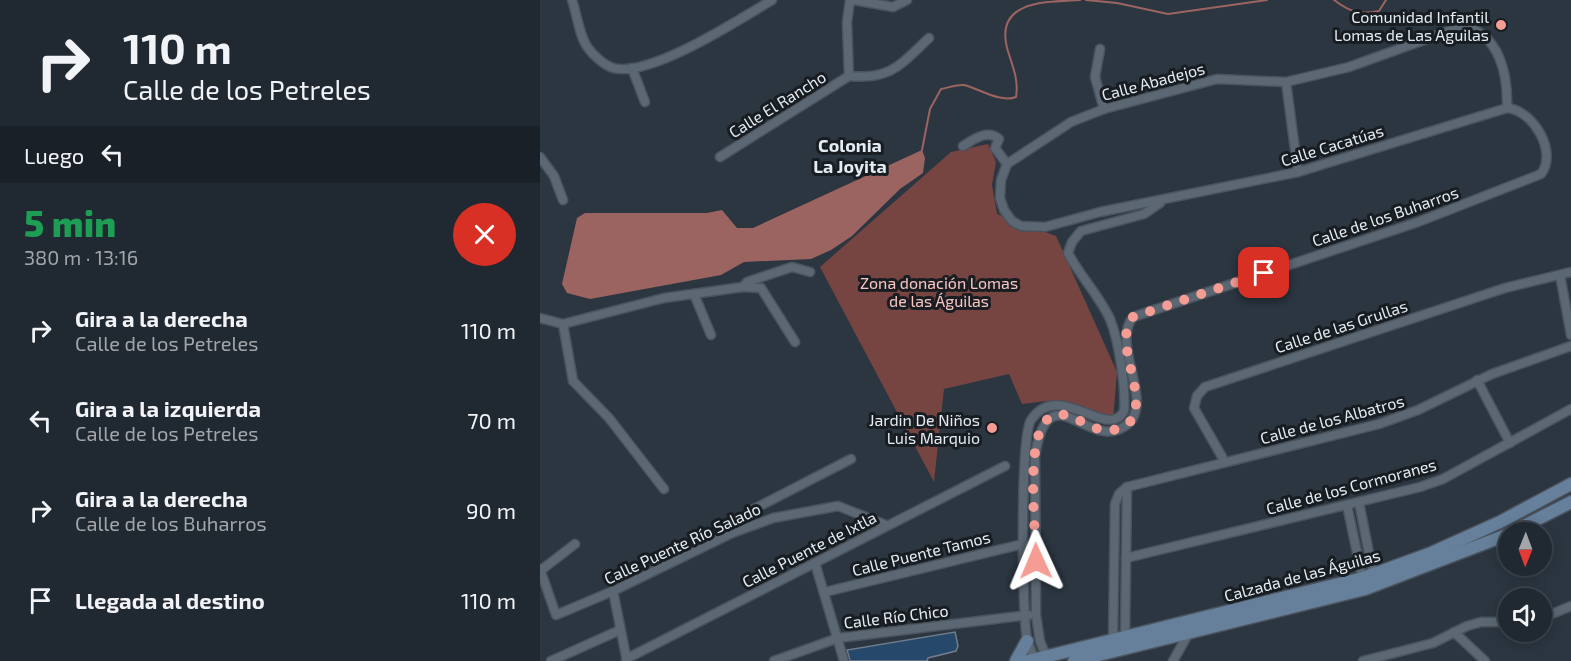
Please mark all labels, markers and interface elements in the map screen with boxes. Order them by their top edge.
place label: Comunidad Infantil Lomas de Las Aguilas [1334,7,1489,44]
marker: Comunidad Infantil Lomas de Las Aguilas [1494,18,1508,32]
text: 110 m [123,22,232,72]
icon: right [24,24,102,102]
street label: Calle Abadejos [1099,58,1207,105]
street label: Calle El Rancho [725,67,829,141]
text: Calle de los Petreles [123,73,371,105]
street label: Calle Cacatúas [1278,120,1386,170]
district label: Colonia La Joyita [813,134,887,177]
icon: left [96,138,129,171]
text: Luego [24,142,84,168]
street label: Calle de los Buharros [1309,182,1461,250]
text: 5 min [24,201,116,244]
button: close [453,203,516,266]
text: 380 m · 13:16 [24,245,138,269]
pin [1238,247,1289,298]
icon: arrive [1247,256,1280,289]
park label: Zona donación Lomas de las Águilas [860,273,1018,310]
street label: Calle de las Grullas [1272,296,1410,356]
text: Gira a la derecha [75,305,248,331]
icon: right [24,314,57,347]
text: 110 m [461,317,516,343]
text: Calle de los Petreles [75,331,258,355]
street label: Calle de los Albatros [1258,391,1406,447]
text: Gira a la izquierda [75,395,261,421]
icon: left [24,404,57,437]
text: 70 m [467,407,516,433]
place label: Jardin De Niños Luis Marquio [869,410,980,447]
text: Calle de los Petreles [75,421,258,445]
marker: Jardin De Niños Luis Marquio [985,421,999,435]
street label: Calle de los Cormoranes [1264,454,1438,518]
text: Gira a la derecha [75,485,248,511]
icon: right [24,494,57,527]
text: 90 m [466,497,516,523]
street label: Calle Puente Río Salado [601,498,763,588]
street label: Calle Puente de Ixtla [739,507,879,591]
text: Calle de los Buharros [75,511,267,535]
north arrow [1498,522,1552,576]
map controls [1498,522,1552,642]
street label: Calle Puente Tamos [850,527,992,579]
position arrow [1004,529,1068,593]
street label: Calzada de las Águilas [1222,545,1382,605]
icon: arrive [24,584,57,617]
text: Llegada al destino [75,587,265,613]
text: 110 m [461,587,516,613]
button: sound [1498,588,1552,642]
street label: Calle Río Chico [843,600,949,632]

